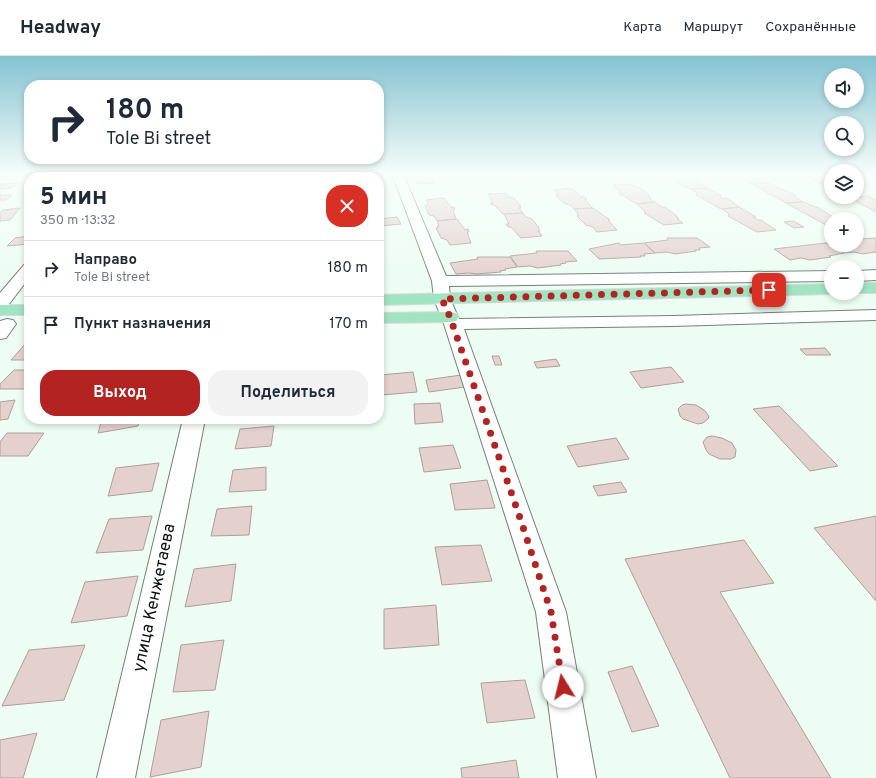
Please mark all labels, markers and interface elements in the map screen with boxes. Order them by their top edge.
text: Headway [20,16,101,40]
text: Карта [623,19,662,36]
text: Маршрут [684,19,743,36]
text: Сохранённые [765,19,856,36]
map controls [824,68,864,300]
button: sound [824,68,864,108]
text: 180 m [106,93,184,129]
icon: right [40,96,92,148]
button: search [824,116,864,156]
text: Tole Bi street [106,128,211,151]
button: layers [824,164,864,204]
text: 5 мин [40,183,107,213]
button: close [326,185,368,227]
button: + [824,212,864,252]
text: 350 m · 13:32 [40,213,116,229]
text: Направо [74,251,137,270]
icon: right [40,258,62,280]
text: 180 m [328,259,368,278]
button: − [824,260,864,300]
text: Tole Bi street [74,270,150,286]
pin [752,273,786,307]
icon: arrive [758,279,780,301]
icon: arrive [40,314,62,336]
text: Пункт назначения [74,315,211,334]
text: 170 m [329,315,368,334]
button: Выход [40,370,200,416]
button: Поделиться [208,370,368,416]
street label: улица Кенжетаева [129,522,181,674]
position arrow [542,666,584,708]

